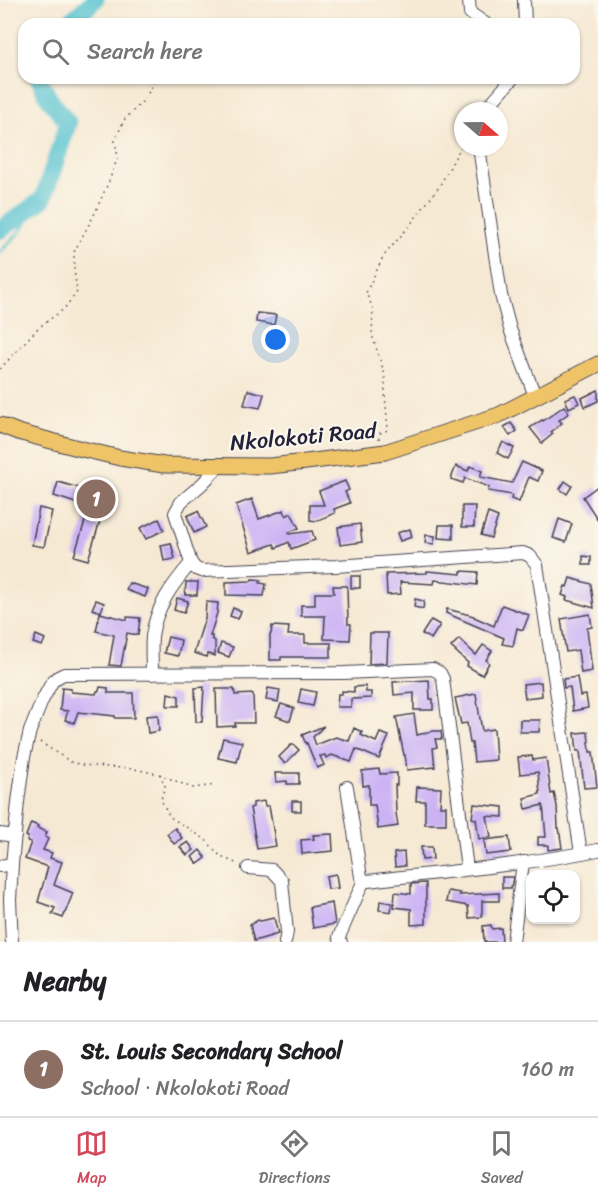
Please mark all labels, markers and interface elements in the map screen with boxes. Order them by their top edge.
search box [18,18,580,84]
text: Search here [87,32,203,71]
icon: search [39,35,72,68]
north arrow [454,102,508,156]
your location [261,325,290,354]
street label: Nkolokoti Road [228,411,379,462]
pin: 1 [76,476,116,522]
map controls [526,870,580,924]
button: locate [526,870,580,924]
text: Nearby [24,958,106,1004]
text: St. Louis Secondary School [81,1032,343,1071]
text: 1 [39,1052,48,1087]
text: 160 m [521,1052,574,1087]
text: School · Nkolokoti Road [81,1071,289,1106]
tab: Map [75,1127,108,1192]
tab: Directions [259,1127,330,1192]
tab: Saved [481,1127,523,1192]

